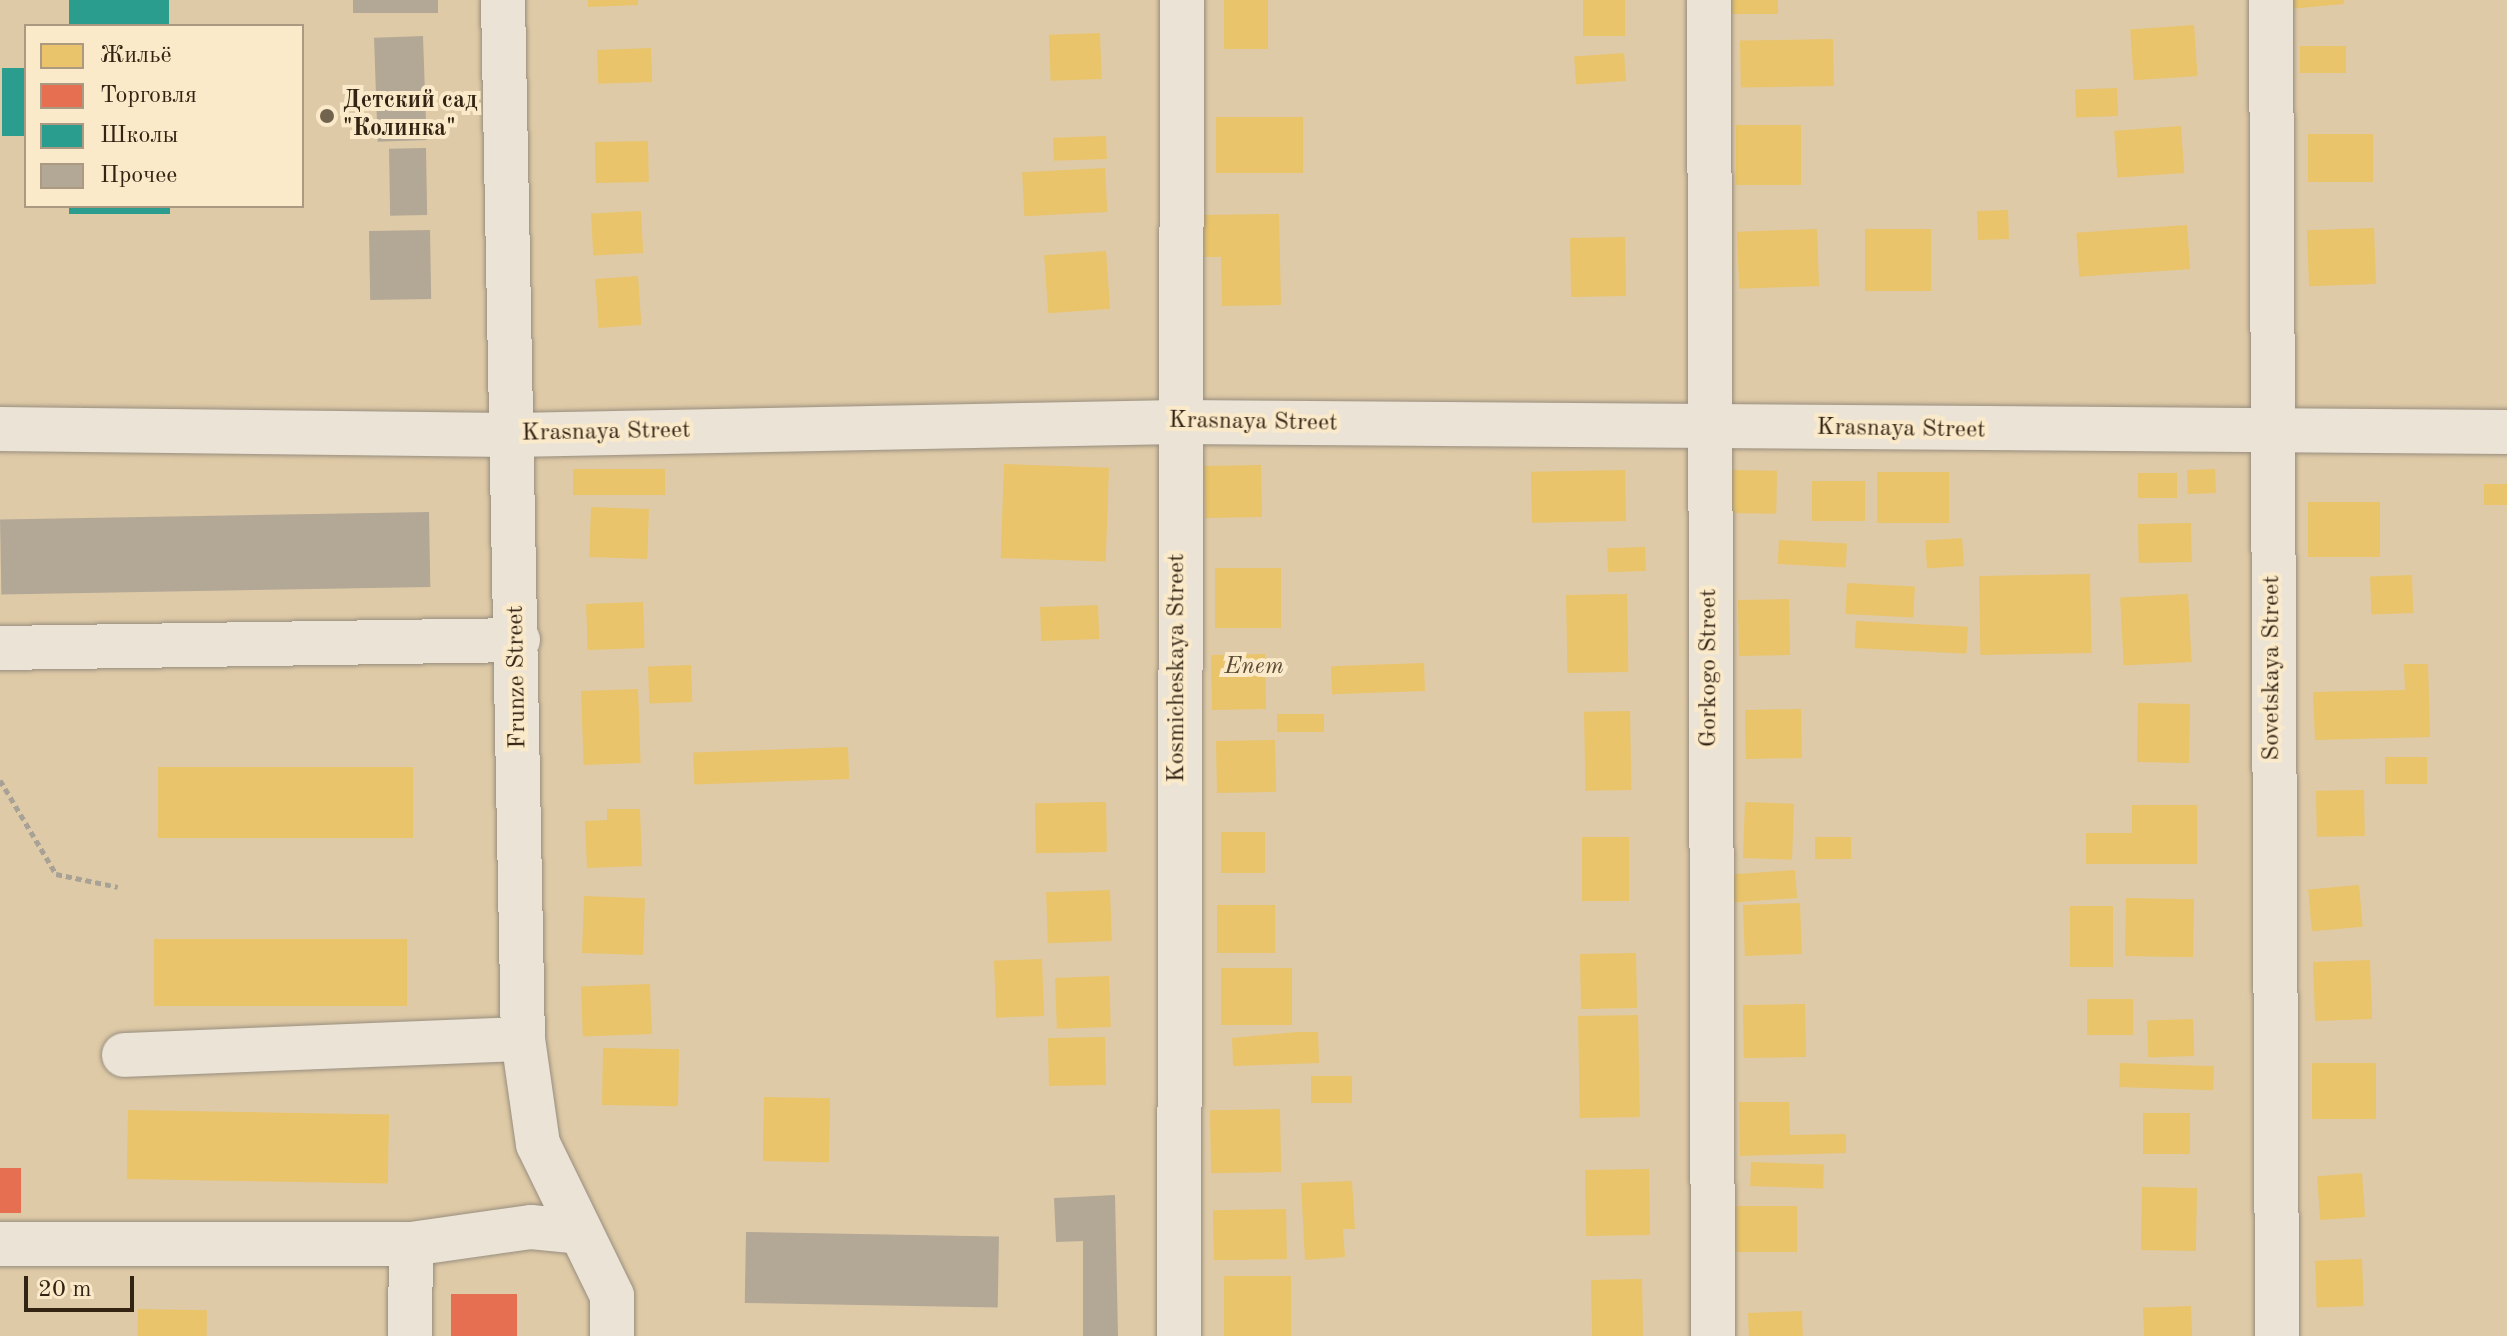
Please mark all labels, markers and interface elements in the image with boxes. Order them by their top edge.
legend [24,24,304,208]
text: Жильё [100,44,171,68]
text: Торговля [100,84,197,108]
place label: Детский сад "Колинка" [343,88,478,144]
marker: Детский сад "Колинка" [318,107,336,125]
text: Школы [100,124,178,148]
text: Прочее [100,164,177,188]
street label: Krasnaya Street [1168,407,1338,439]
street label: Krasnaya Street [1816,414,1986,446]
street label: Krasnaya Street [521,417,691,449]
street label: Kosmicheskaya Street [1164,553,1192,783]
street label: Sovetskaya Street [2259,575,2287,761]
street label: Gorkogo Street [1696,589,1724,747]
street label: Frunze Street [502,605,534,749]
park label: Enem [1224,654,1284,682]
scale bar [28,1260,138,1310]
text: 20 m [38,1278,92,1302]

